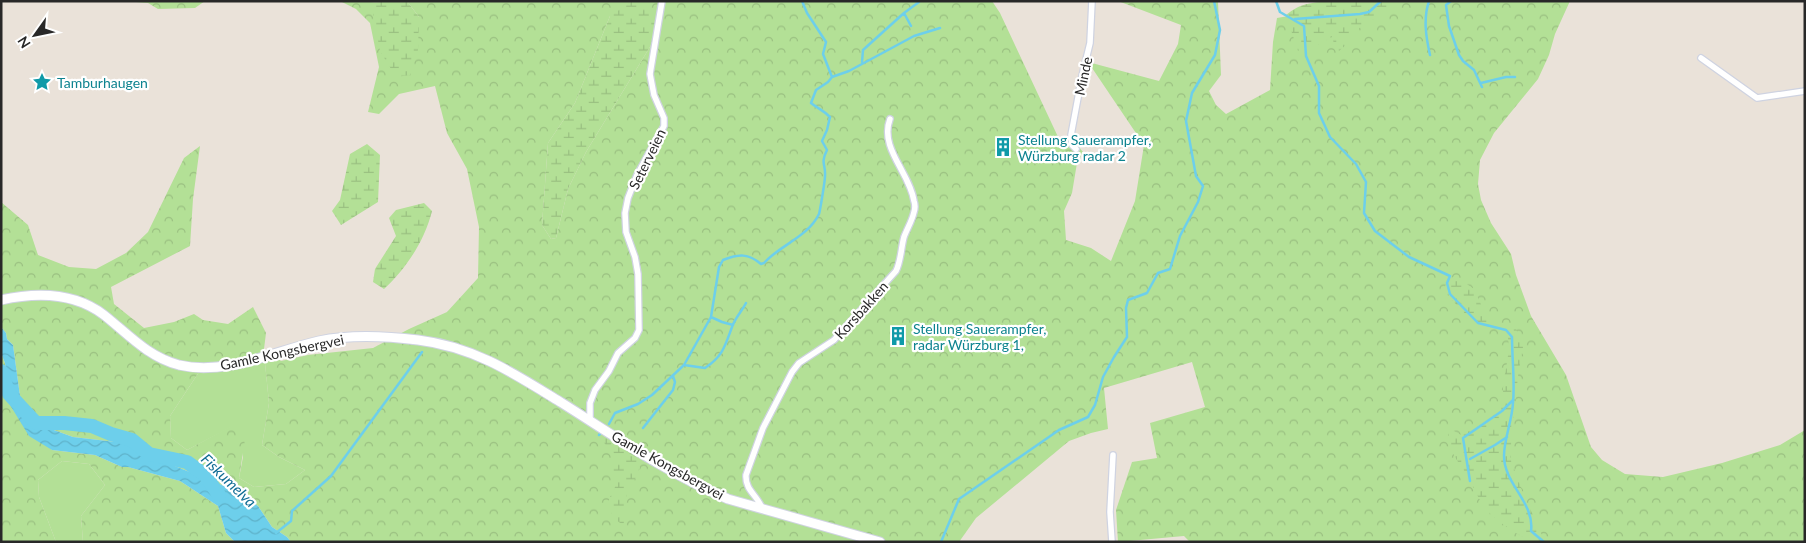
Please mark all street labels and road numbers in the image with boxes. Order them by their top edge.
street label: Minde [1071,55,1095,97]
street label: Seterveien [625,126,669,192]
street label: Korsbakken [831,278,891,342]
street label: Gamle Kongsbergvei [219,331,345,373]
street label: Gamle Kongsbergvei [609,427,727,503]

